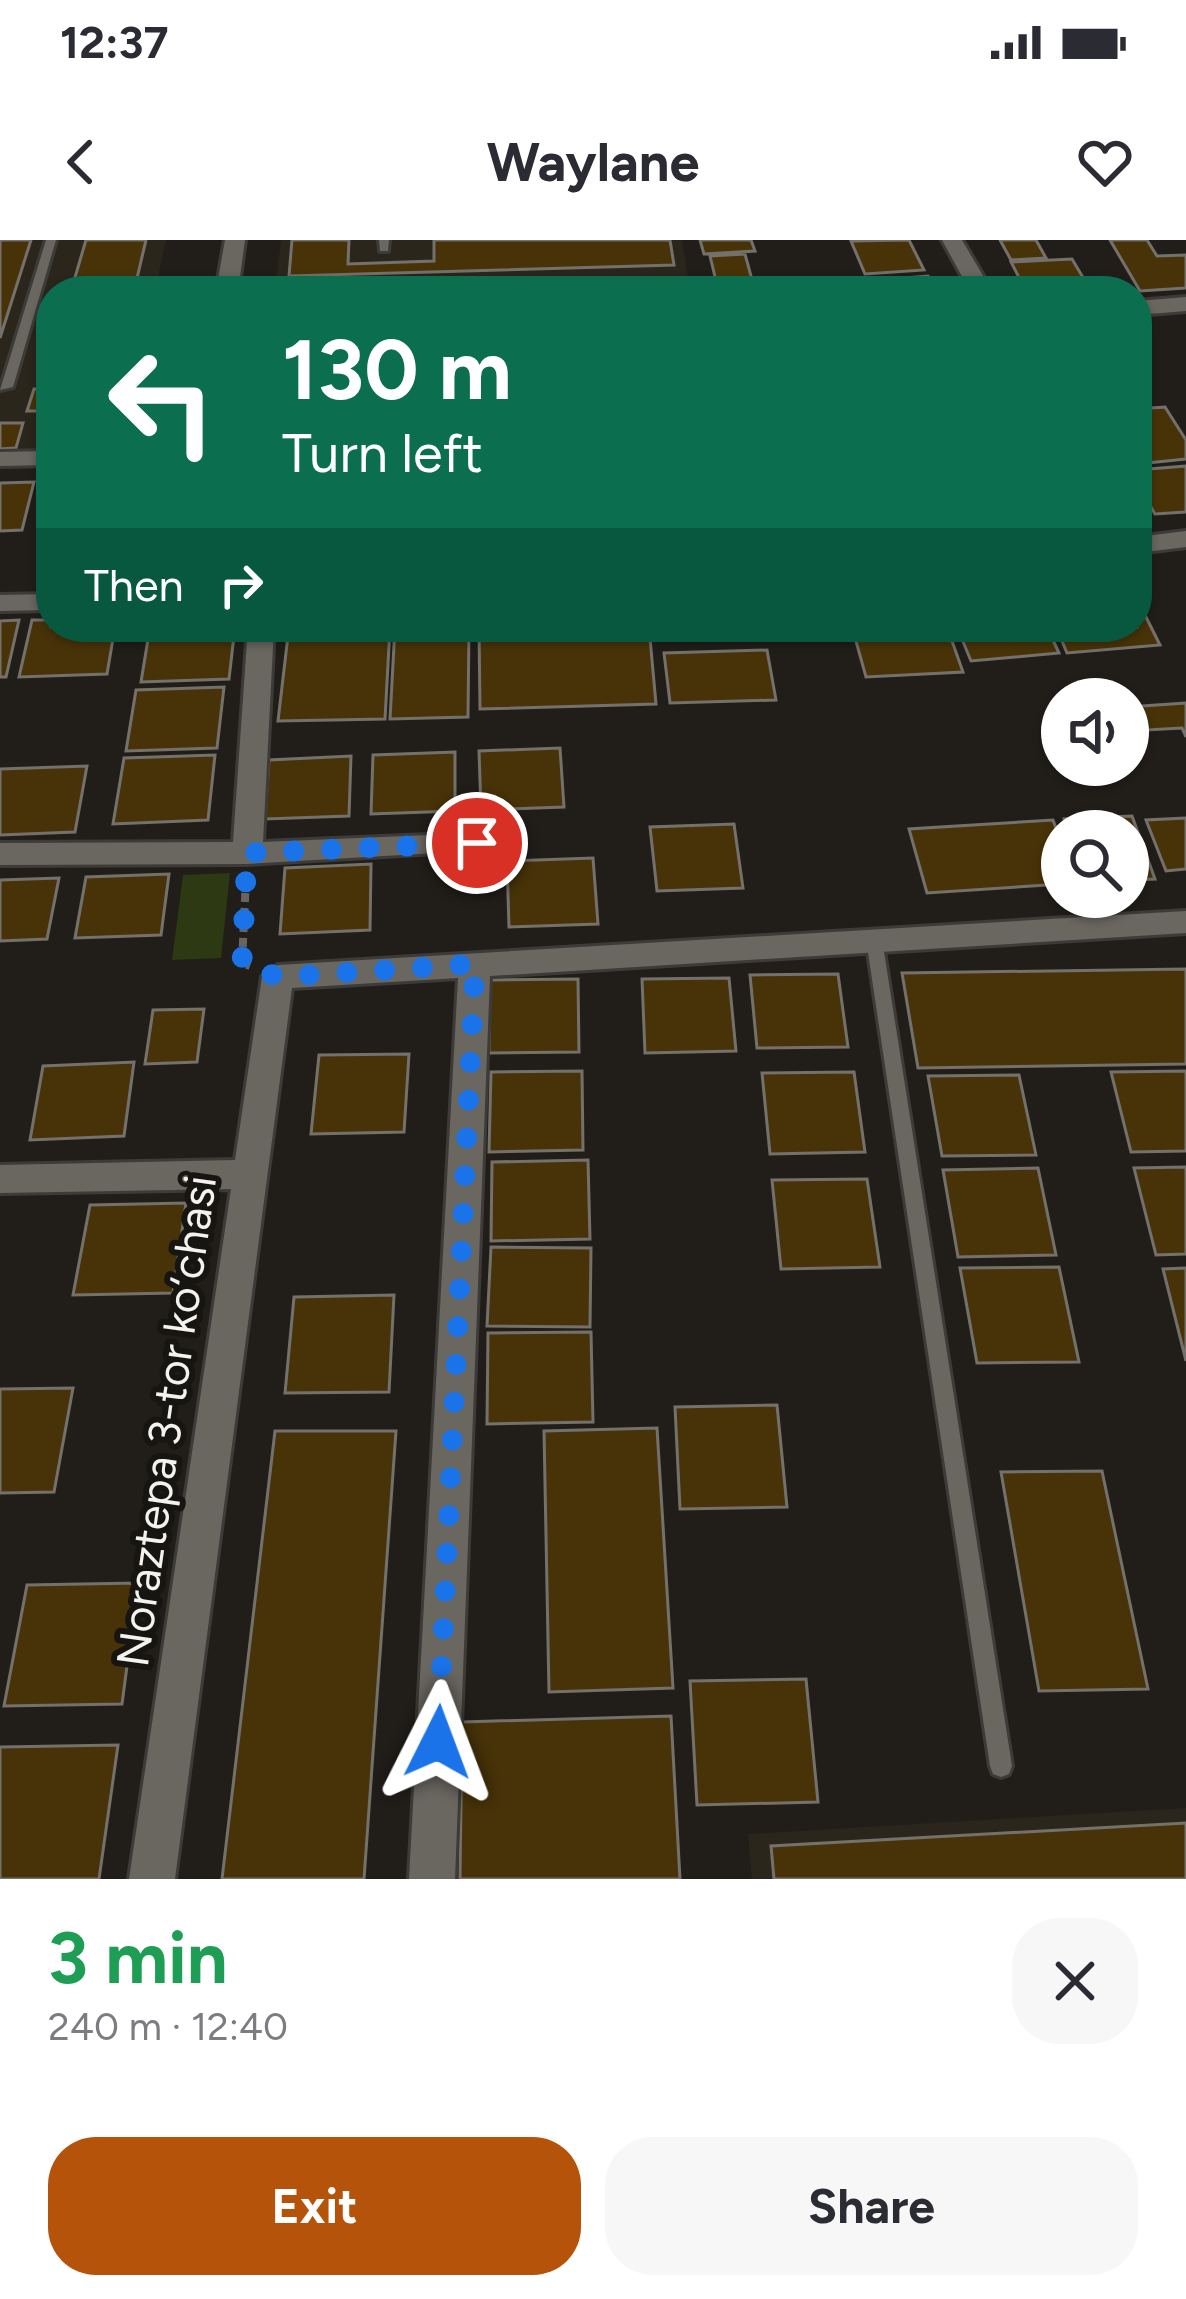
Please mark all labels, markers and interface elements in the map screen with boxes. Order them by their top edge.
text: 12:37 [60,15,169,69]
icon: back [48,129,114,195]
icon: heart [1072,129,1138,195]
text: Waylane [487,130,699,195]
text: 130 m [282,319,512,420]
icon: left [84,324,240,480]
text: Turn left [282,421,483,486]
icon: right [208,552,274,618]
text: Then [84,558,184,612]
map controls [1041,678,1149,918]
button: sound [1041,678,1149,786]
pin [426,792,528,894]
icon: arrive [444,810,510,876]
button: search [1041,810,1149,918]
street label: Noraztepa 3-tor ko‘chasi [105,1172,227,1670]
position arrow [375,1679,501,1805]
text: 3 min [48,1915,228,2001]
button: close [1012,1918,1138,2044]
text: 240 m · 12:40 [48,2003,288,2050]
button: Exit [48,2137,581,2275]
button: Share [605,2137,1138,2275]

